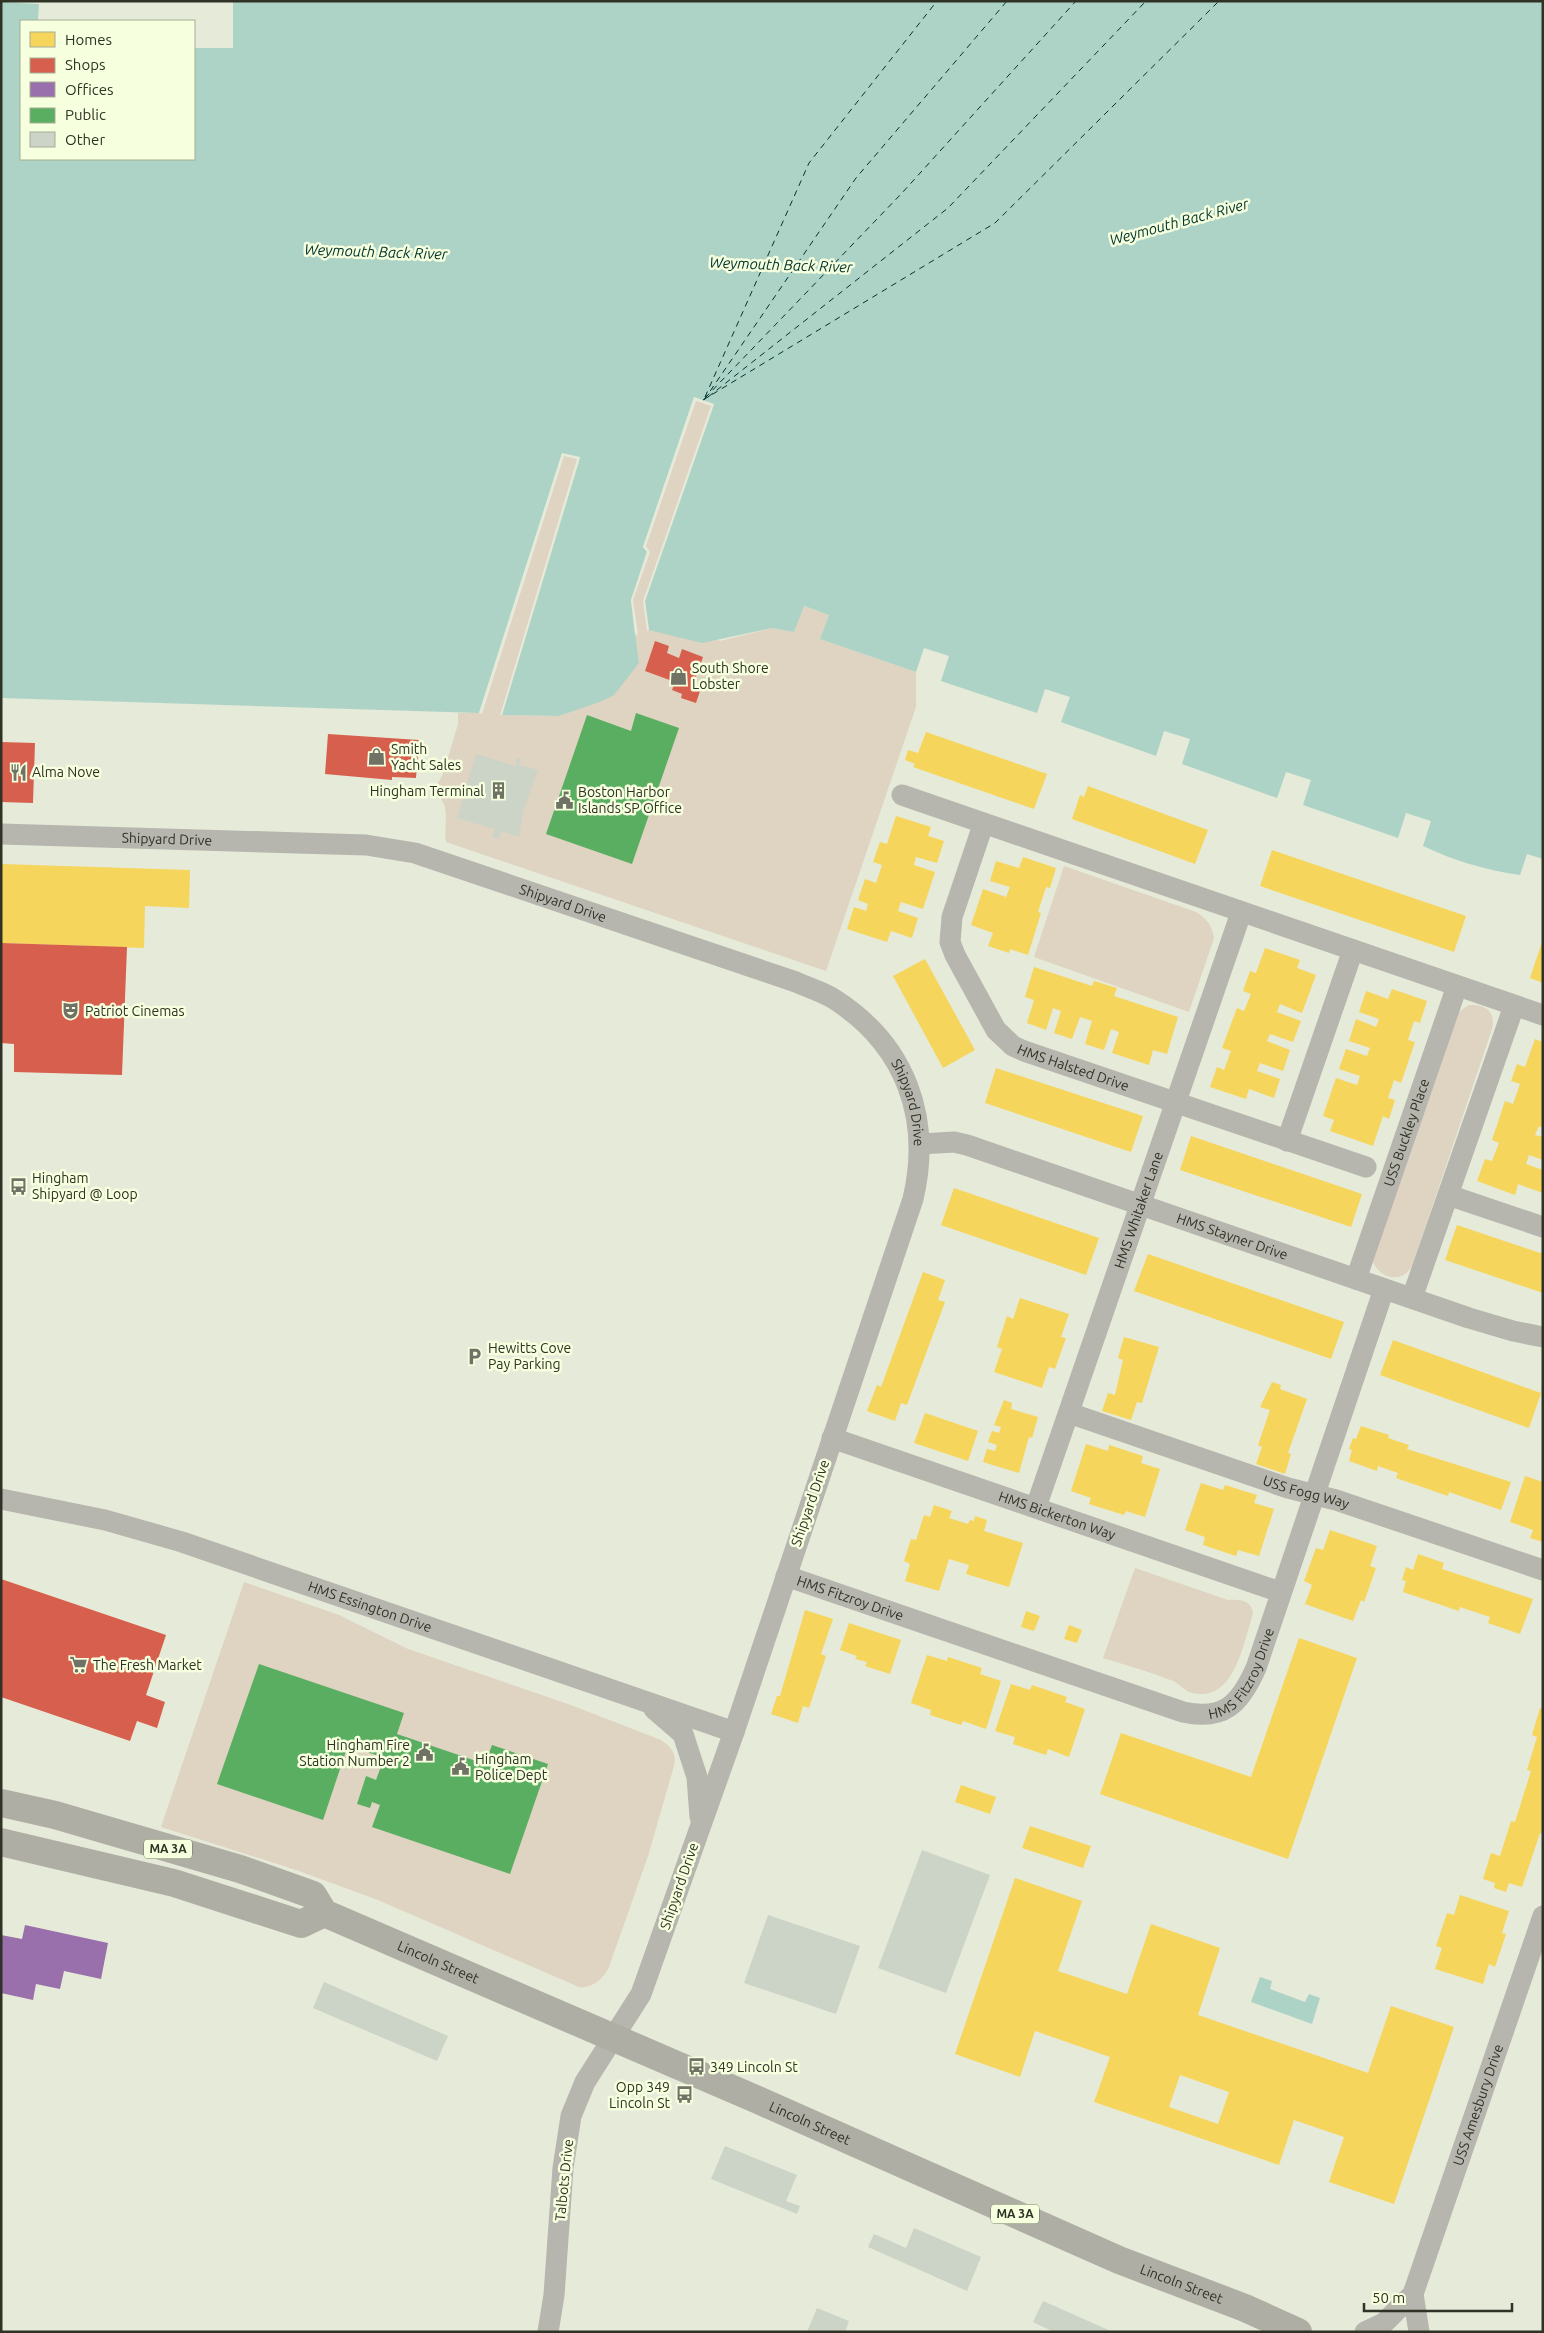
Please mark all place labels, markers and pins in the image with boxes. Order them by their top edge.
place label: South Shore Lobster [692,660,769,692]
shop icon: South Shore Lobster [668,666,688,686]
place label: Smith Yacht Sales [391,741,461,773]
shop icon: Smith Yacht Sales [367,747,387,767]
restaurant icon: Alma Nove [8,762,28,782]
place label: Alma Nove [32,764,100,780]
building icon: Hingham Terminal [488,781,508,801]
place label: Hingham Terminal [370,783,484,799]
place label: Boston Harbor Islands SP Office [578,784,682,816]
public building icon: Boston Harbor Islands SP Office [554,790,574,810]
theatre icon: Patriot Cinemas [61,1001,81,1021]
place label: Patriot Cinemas [85,1003,185,1019]
place label: Hingham Shipyard @ Loop [32,1170,138,1202]
bus stop icon: Hingham Shipyard @ Loop [8,1176,28,1196]
place label: Hewitts Cove Pay Parking [488,1340,571,1372]
parking icon: Hewitts Cove Pay Parking [464,1346,484,1366]
supermarket icon: The Fresh Market [69,1655,89,1675]
place label: The Fresh Market [93,1657,202,1673]
place label: Hingham Fire Station Number 2 [299,1737,410,1769]
public building icon: Hingham Fire Station Number 2 [414,1743,434,1763]
place label: Hingham Police Dept [475,1751,548,1783]
public building icon: Hingham Police Dept [451,1757,471,1777]
bus stop icon: 349 Lincoln St [686,2057,706,2077]
place label: 349 Lincoln St [710,2059,798,2075]
place label: Opp 349 Lincoln St [609,2079,670,2111]
bus stop icon: Opp 349 Lincoln St [674,2085,694,2105]

